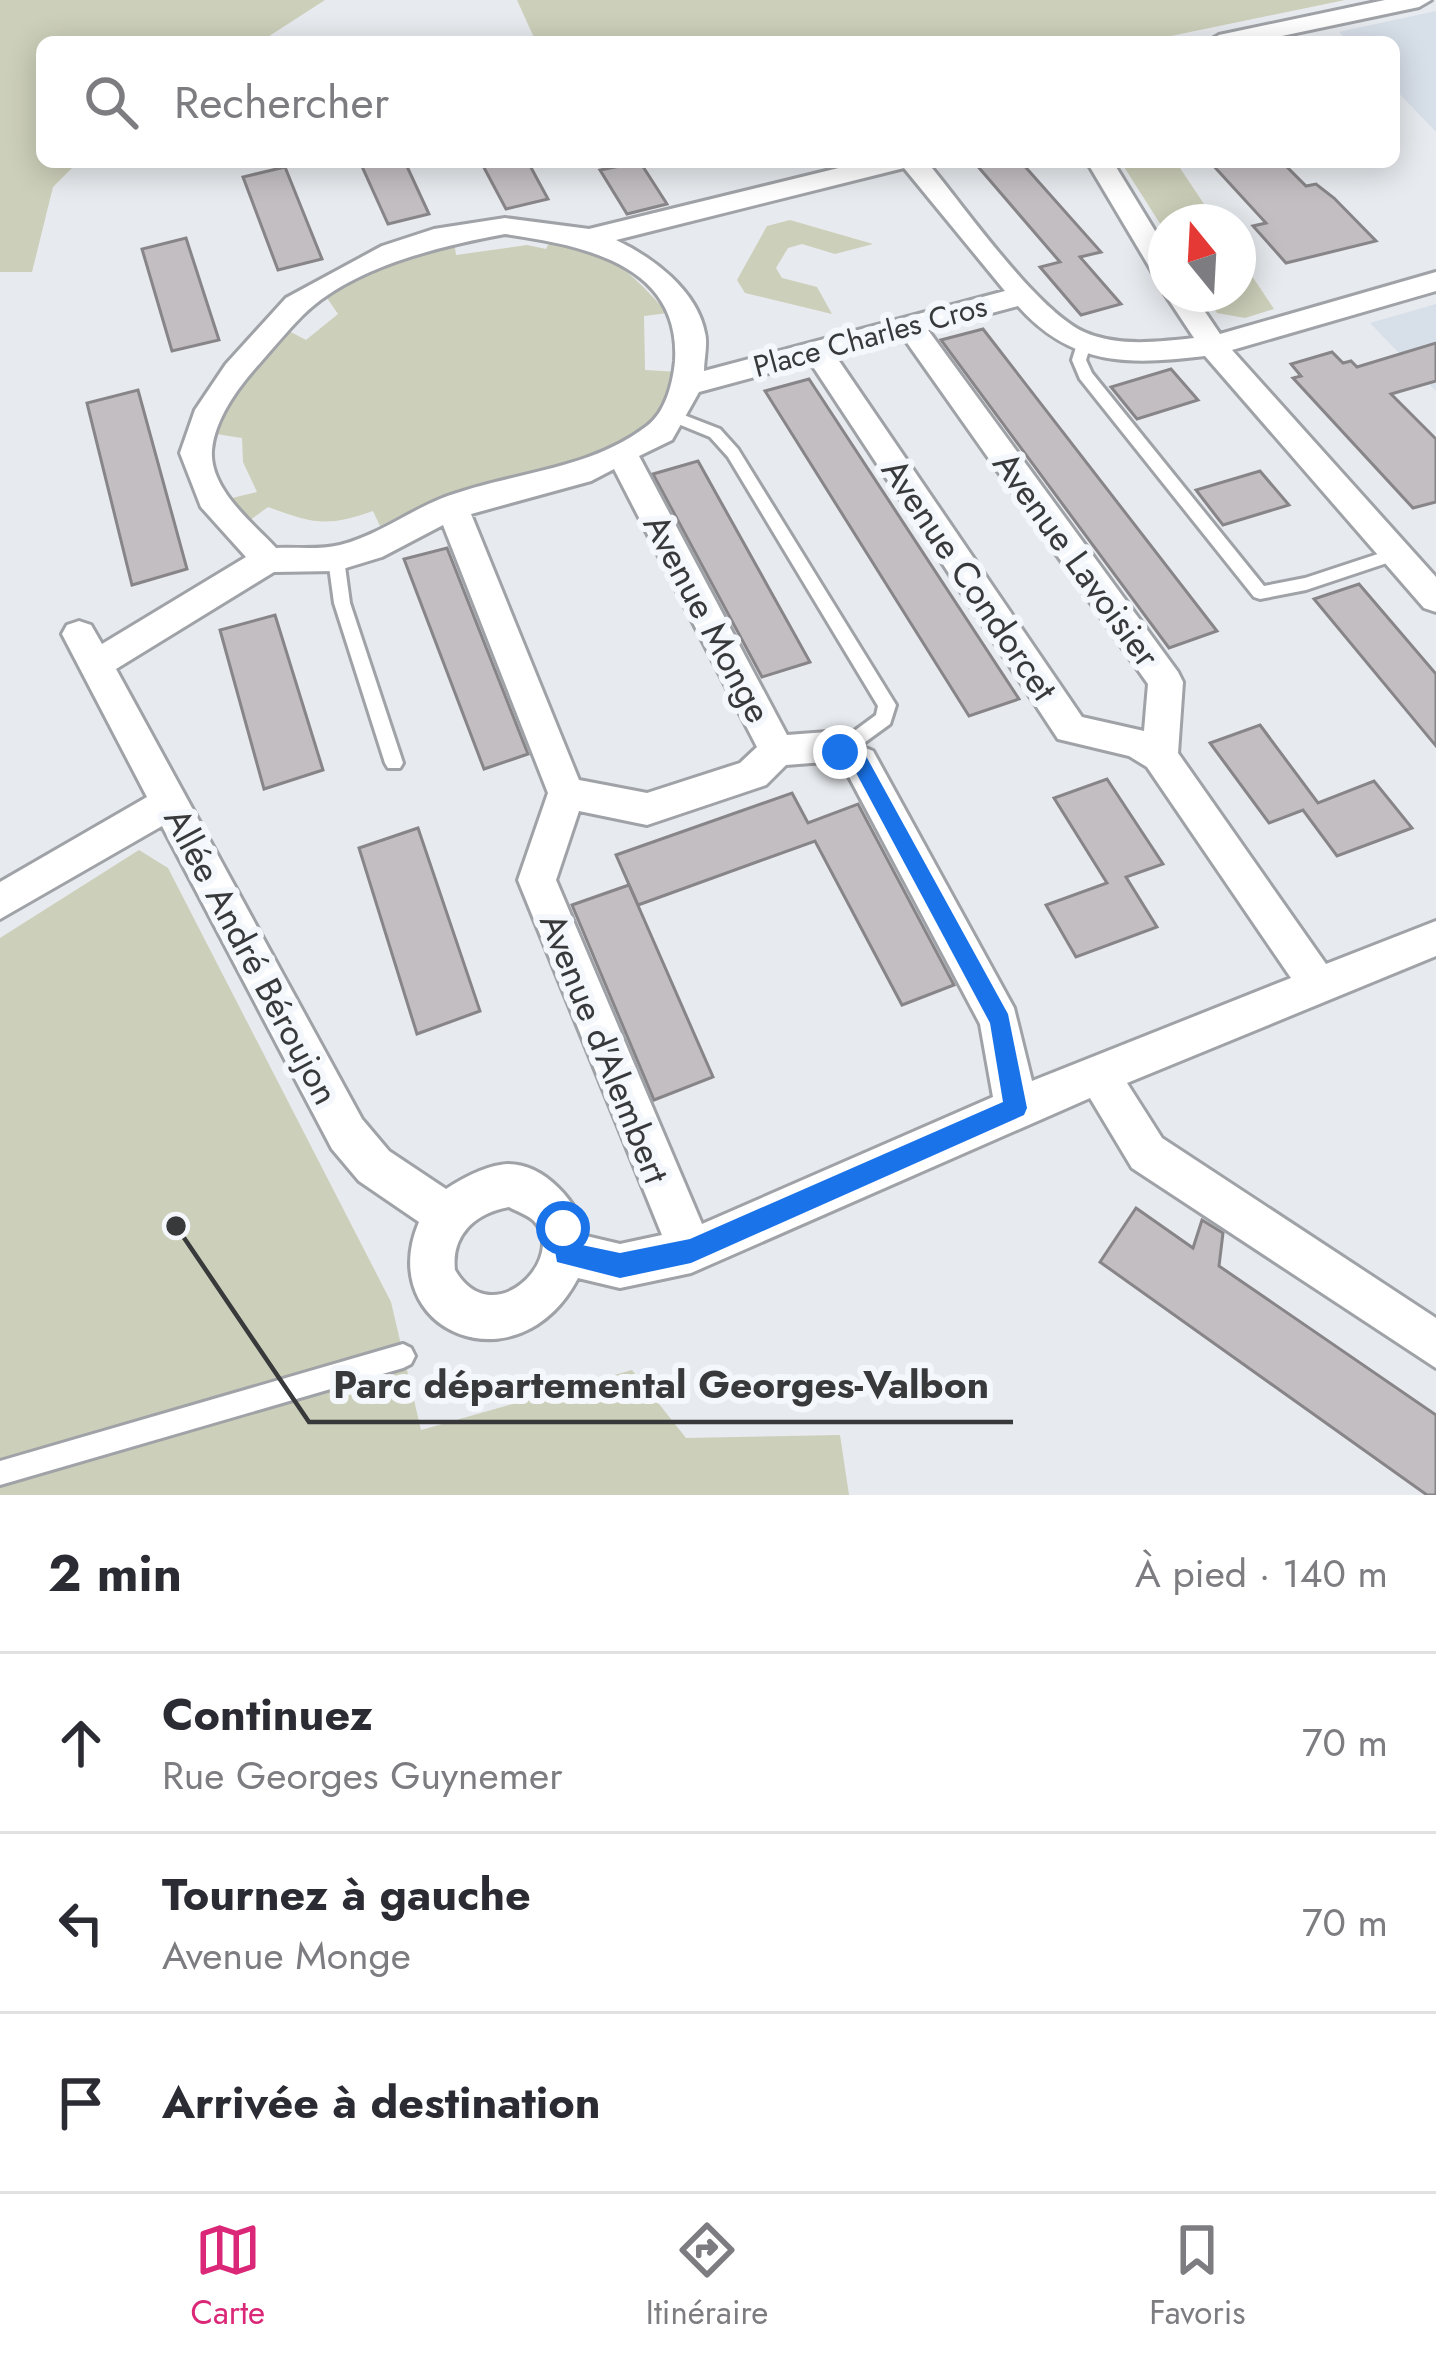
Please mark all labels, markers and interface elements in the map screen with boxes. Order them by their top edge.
search box [36,36,1400,168]
icon: search [78,69,144,135]
text: Rechercher [174,70,389,135]
north arrow [1148,204,1256,312]
street label: Place Charles Cros [749,284,991,388]
street label: Avenue Lavoisier [981,440,1173,678]
street label: Avenue Condorcet [869,447,1071,711]
street label: Avenue Monge [631,504,785,732]
route end [813,725,867,779]
street label: Allée André Béroujon [152,799,352,1113]
street label: Avenue d'Alembert [527,905,683,1191]
route start [536,1201,590,1255]
callout: Parc départemental Georges-Valbon [309,1347,1013,1422]
text: Parc départemental Georges-Valbon [333,1356,989,1413]
text: 2 min [48,1536,182,1610]
text: À pied · 140 m [1135,1545,1388,1602]
text: Continuez [162,1682,373,1747]
icon: ahead [48,1710,114,1776]
text: 70 m [1302,1714,1388,1771]
text: Rue Georges Guynemer [162,1747,563,1804]
text: Tournez à gauche [162,1862,531,1927]
icon: left [48,1890,114,1956]
text: 70 m [1302,1894,1388,1951]
text: Avenue Monge [162,1927,411,1984]
icon: arrive [48,2070,114,2136]
text: Arrivée à destination [162,2070,601,2135]
tab: Carte [190,2217,265,2336]
tab: Itinéraire [646,2217,768,2336]
tab: Favoris [1149,2217,1246,2336]

